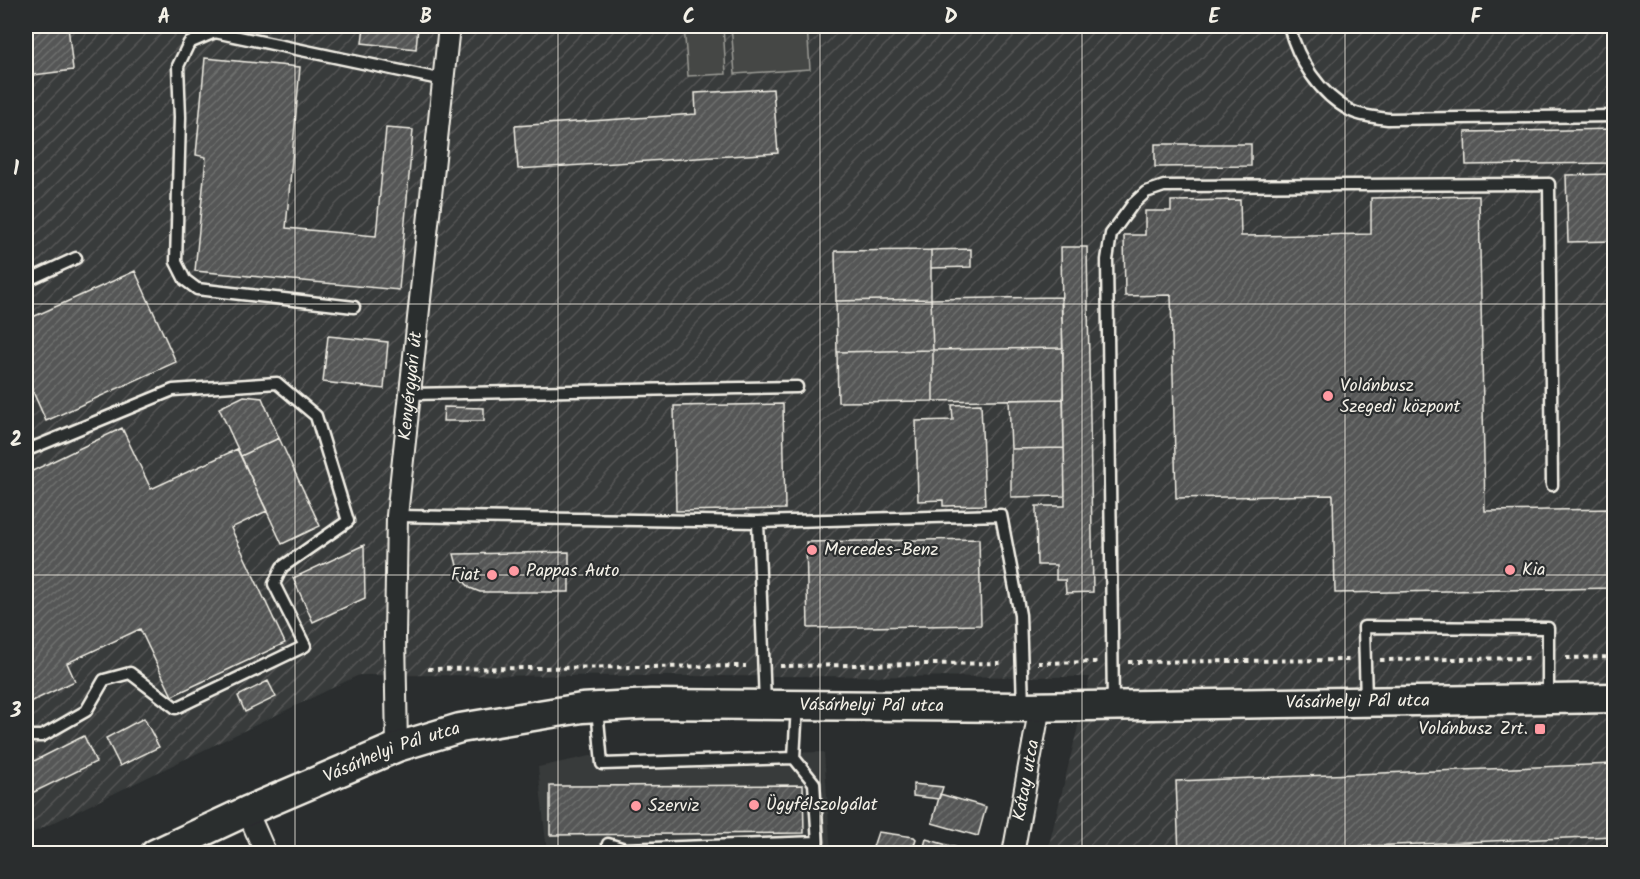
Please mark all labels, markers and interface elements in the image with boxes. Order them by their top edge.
text: A [158,2,170,34]
text: B [420,2,432,34]
text: C [683,2,695,34]
text: D [944,2,958,34]
text: E [1208,2,1220,34]
text: F [1471,2,1483,34]
text: 1 [13,154,19,186]
street label: Kenyérgyári út [391,329,431,442]
place label: Volánbusz Szegedi központ [1340,372,1462,422]
marker: Volánbusz Szegedi központ [1321,389,1335,403]
text: 2 [10,425,22,457]
place label: Mercedes-Benz [824,536,939,565]
marker: Mercedes-Benz [805,543,819,557]
place label: Kia [1522,556,1545,585]
place label: Pappas Auto [526,557,619,586]
place label: Fiat [451,561,481,590]
marker: Kia [1503,563,1517,577]
marker: Pappas Auto [507,564,521,578]
marker: Fiat [485,568,499,582]
street label: Vásárhelyi Pál utca [1285,686,1430,717]
street label: Vásárhelyi Pál utca [799,691,944,721]
text: 3 [10,696,22,728]
street label: Vásárhelyi Pál utca [319,714,464,791]
place label: Volánbusz Zrt. [1419,715,1528,744]
marker: Volánbusz Zrt. [1533,722,1547,736]
street label: Kátay utca [1005,737,1048,823]
place label: Ügyfélszolgálat [766,791,879,820]
place label: Szerviz [648,792,699,821]
marker: Ügyfélszolgálat [747,798,761,812]
marker: Szerviz [629,799,643,813]

